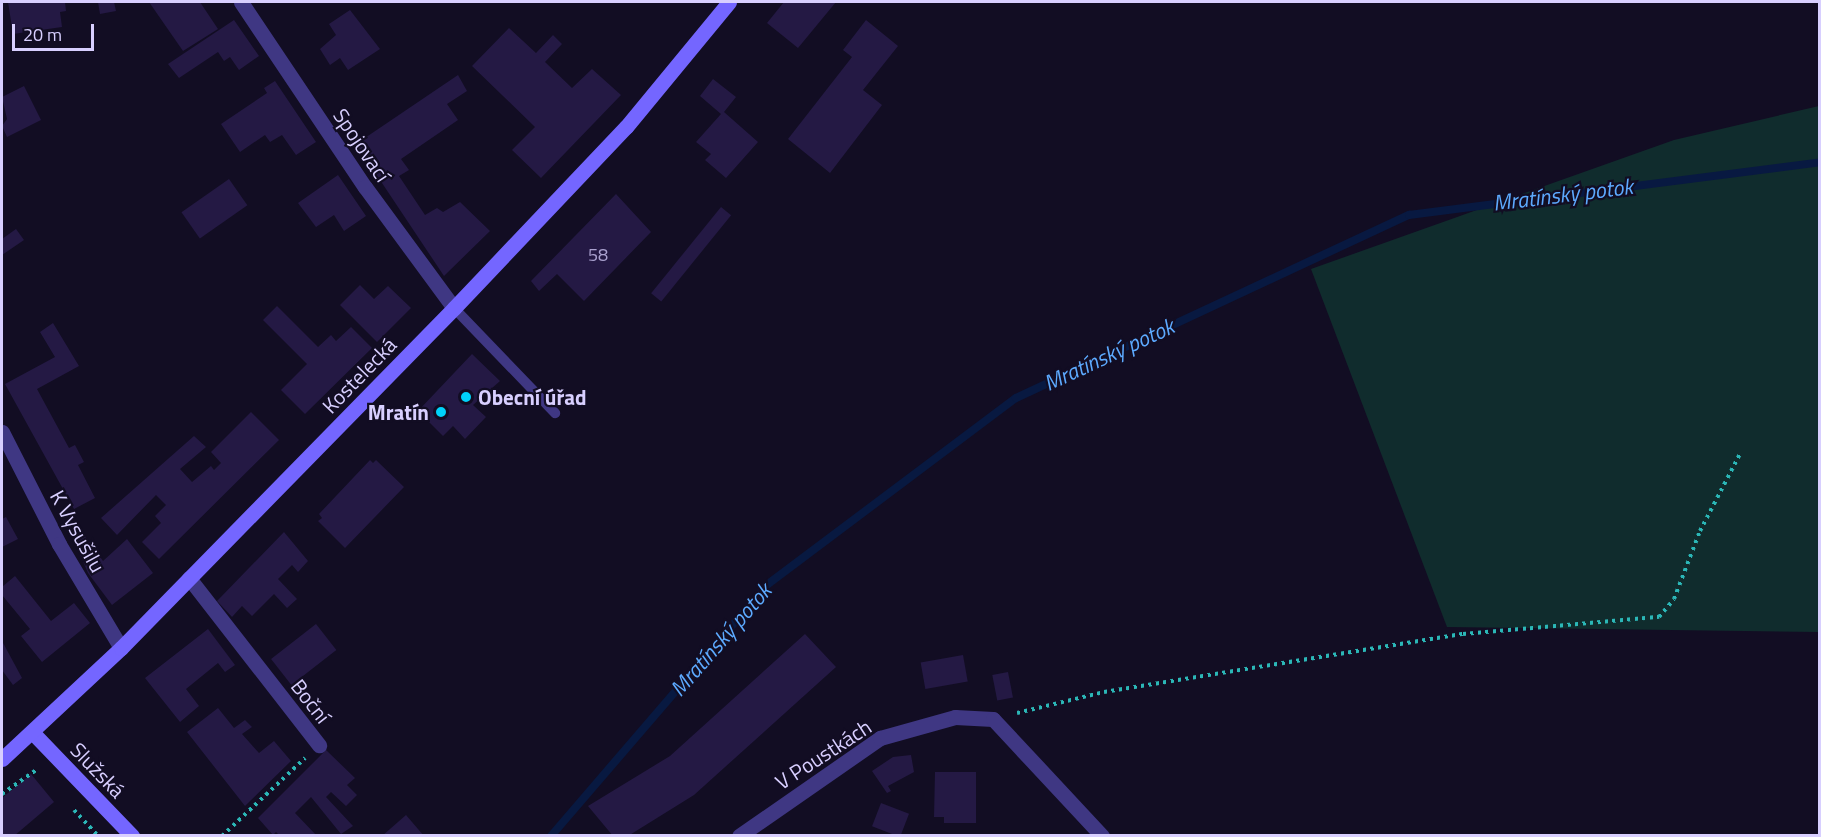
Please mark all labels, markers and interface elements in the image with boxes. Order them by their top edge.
scale bar [15,12,98,50]
text: 20 m [23,21,62,48]
street label: Spojovací [328,103,396,187]
water label: Mratínský potok [1492,173,1634,217]
house number: 58 [588,244,608,266]
water label: Mratínský potok [1040,313,1178,397]
street label: Kostelecká [317,332,401,418]
place label: Obecní úřad [478,384,587,410]
marker: Obecní úřad [459,390,473,404]
place label: Mratín [368,399,429,425]
marker: Mratín [434,405,448,419]
street label: K Vysušilu [45,486,111,576]
water label: Mratínský potok [665,578,777,702]
street label: Boční [286,674,336,728]
street label: V Poustkách [770,714,876,794]
street label: Služská [66,737,130,803]

